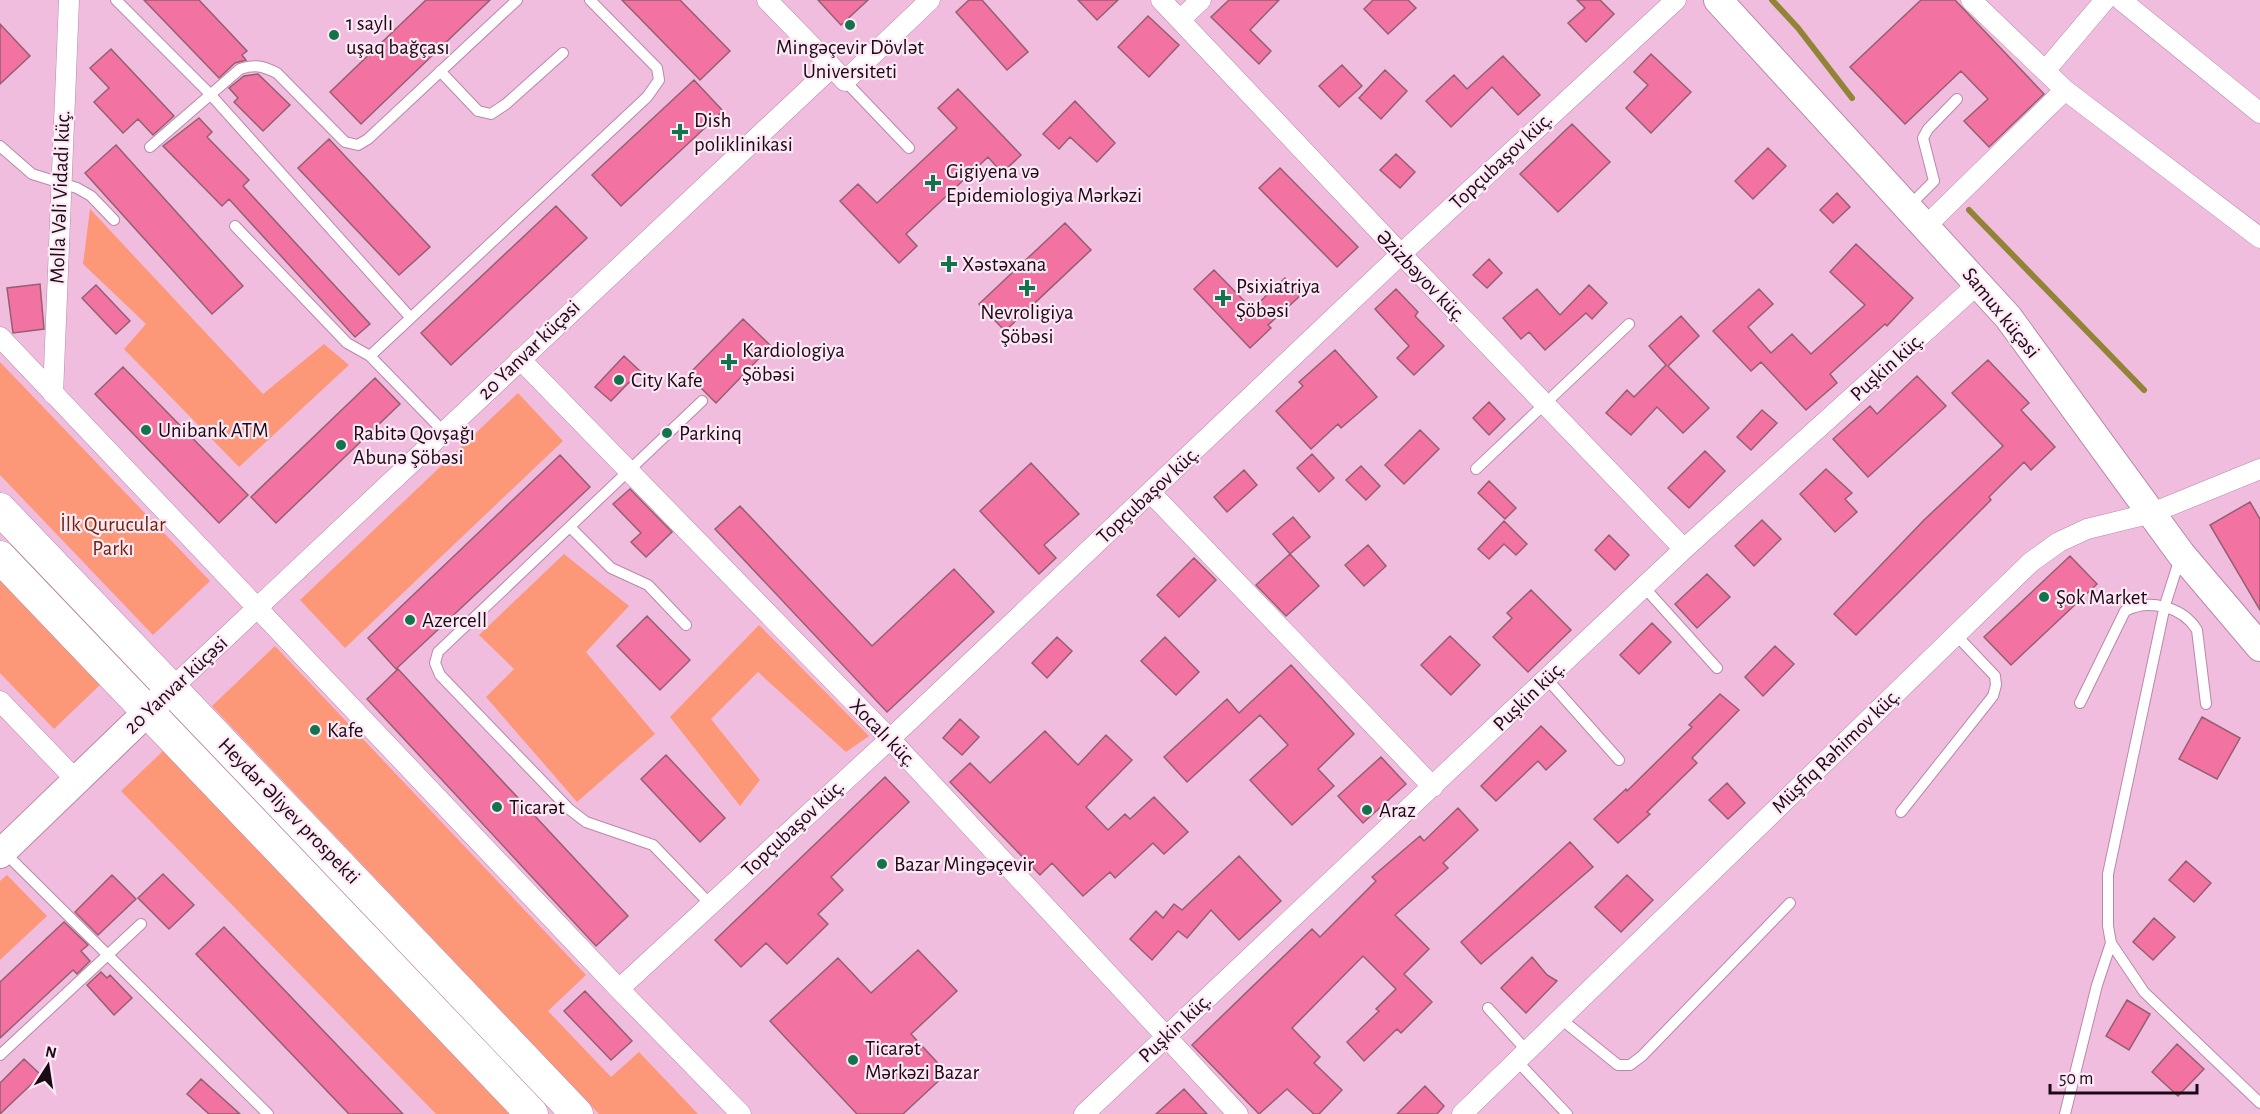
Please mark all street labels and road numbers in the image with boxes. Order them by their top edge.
street label: Topçubaşov küç. [1446,108,1556,214]
street label: Molla Vəli Vidadi küç. [46,110,74,284]
street label: Əzizbəyov küç. [1372,226,1470,326]
street label: Samux küçəsi [1958,264,2044,362]
street label: 20 Yanvar küçəsi [474,296,584,404]
street label: Puşkin küç. [1846,329,1928,405]
street label: Topçubaşov küç. [1093,442,1203,548]
street label: 20 Yanvar küçəsi [120,632,232,738]
street label: Puşkin küç. [1489,657,1569,735]
street label: Müşfiq Rəhimov küç. [1768,685,1904,817]
street label: Xocalı küç. [846,695,920,771]
street label: Heydər Əliyev prospekti [214,734,364,888]
street label: Topçubaşov küç. [738,775,848,881]
street label: Puşkin küç. [1135,989,1215,1067]

